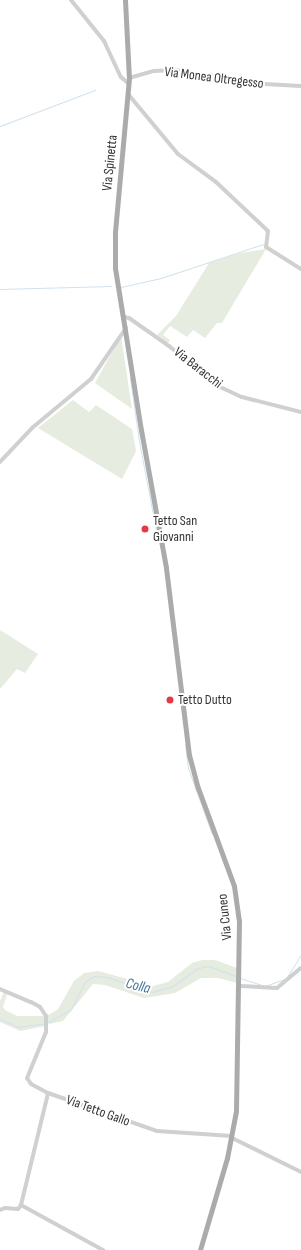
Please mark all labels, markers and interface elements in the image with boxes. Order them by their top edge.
street label: Via Monea Oltregesso [163,64,265,92]
street label: Via Spinetta [99,134,121,192]
street label: Via Baracchi [170,344,226,392]
place label: Tetto San Giovanni [153,513,197,546]
marker: Tetto San Giovanni [140,524,150,534]
place label: Tetto Dutto [178,692,232,708]
marker: Tetto Dutto [165,695,175,705]
street label: Via Cuneo [214,893,236,941]
water label: Colla [124,974,152,998]
street label: Via Tetto Gallo [64,1092,132,1130]

